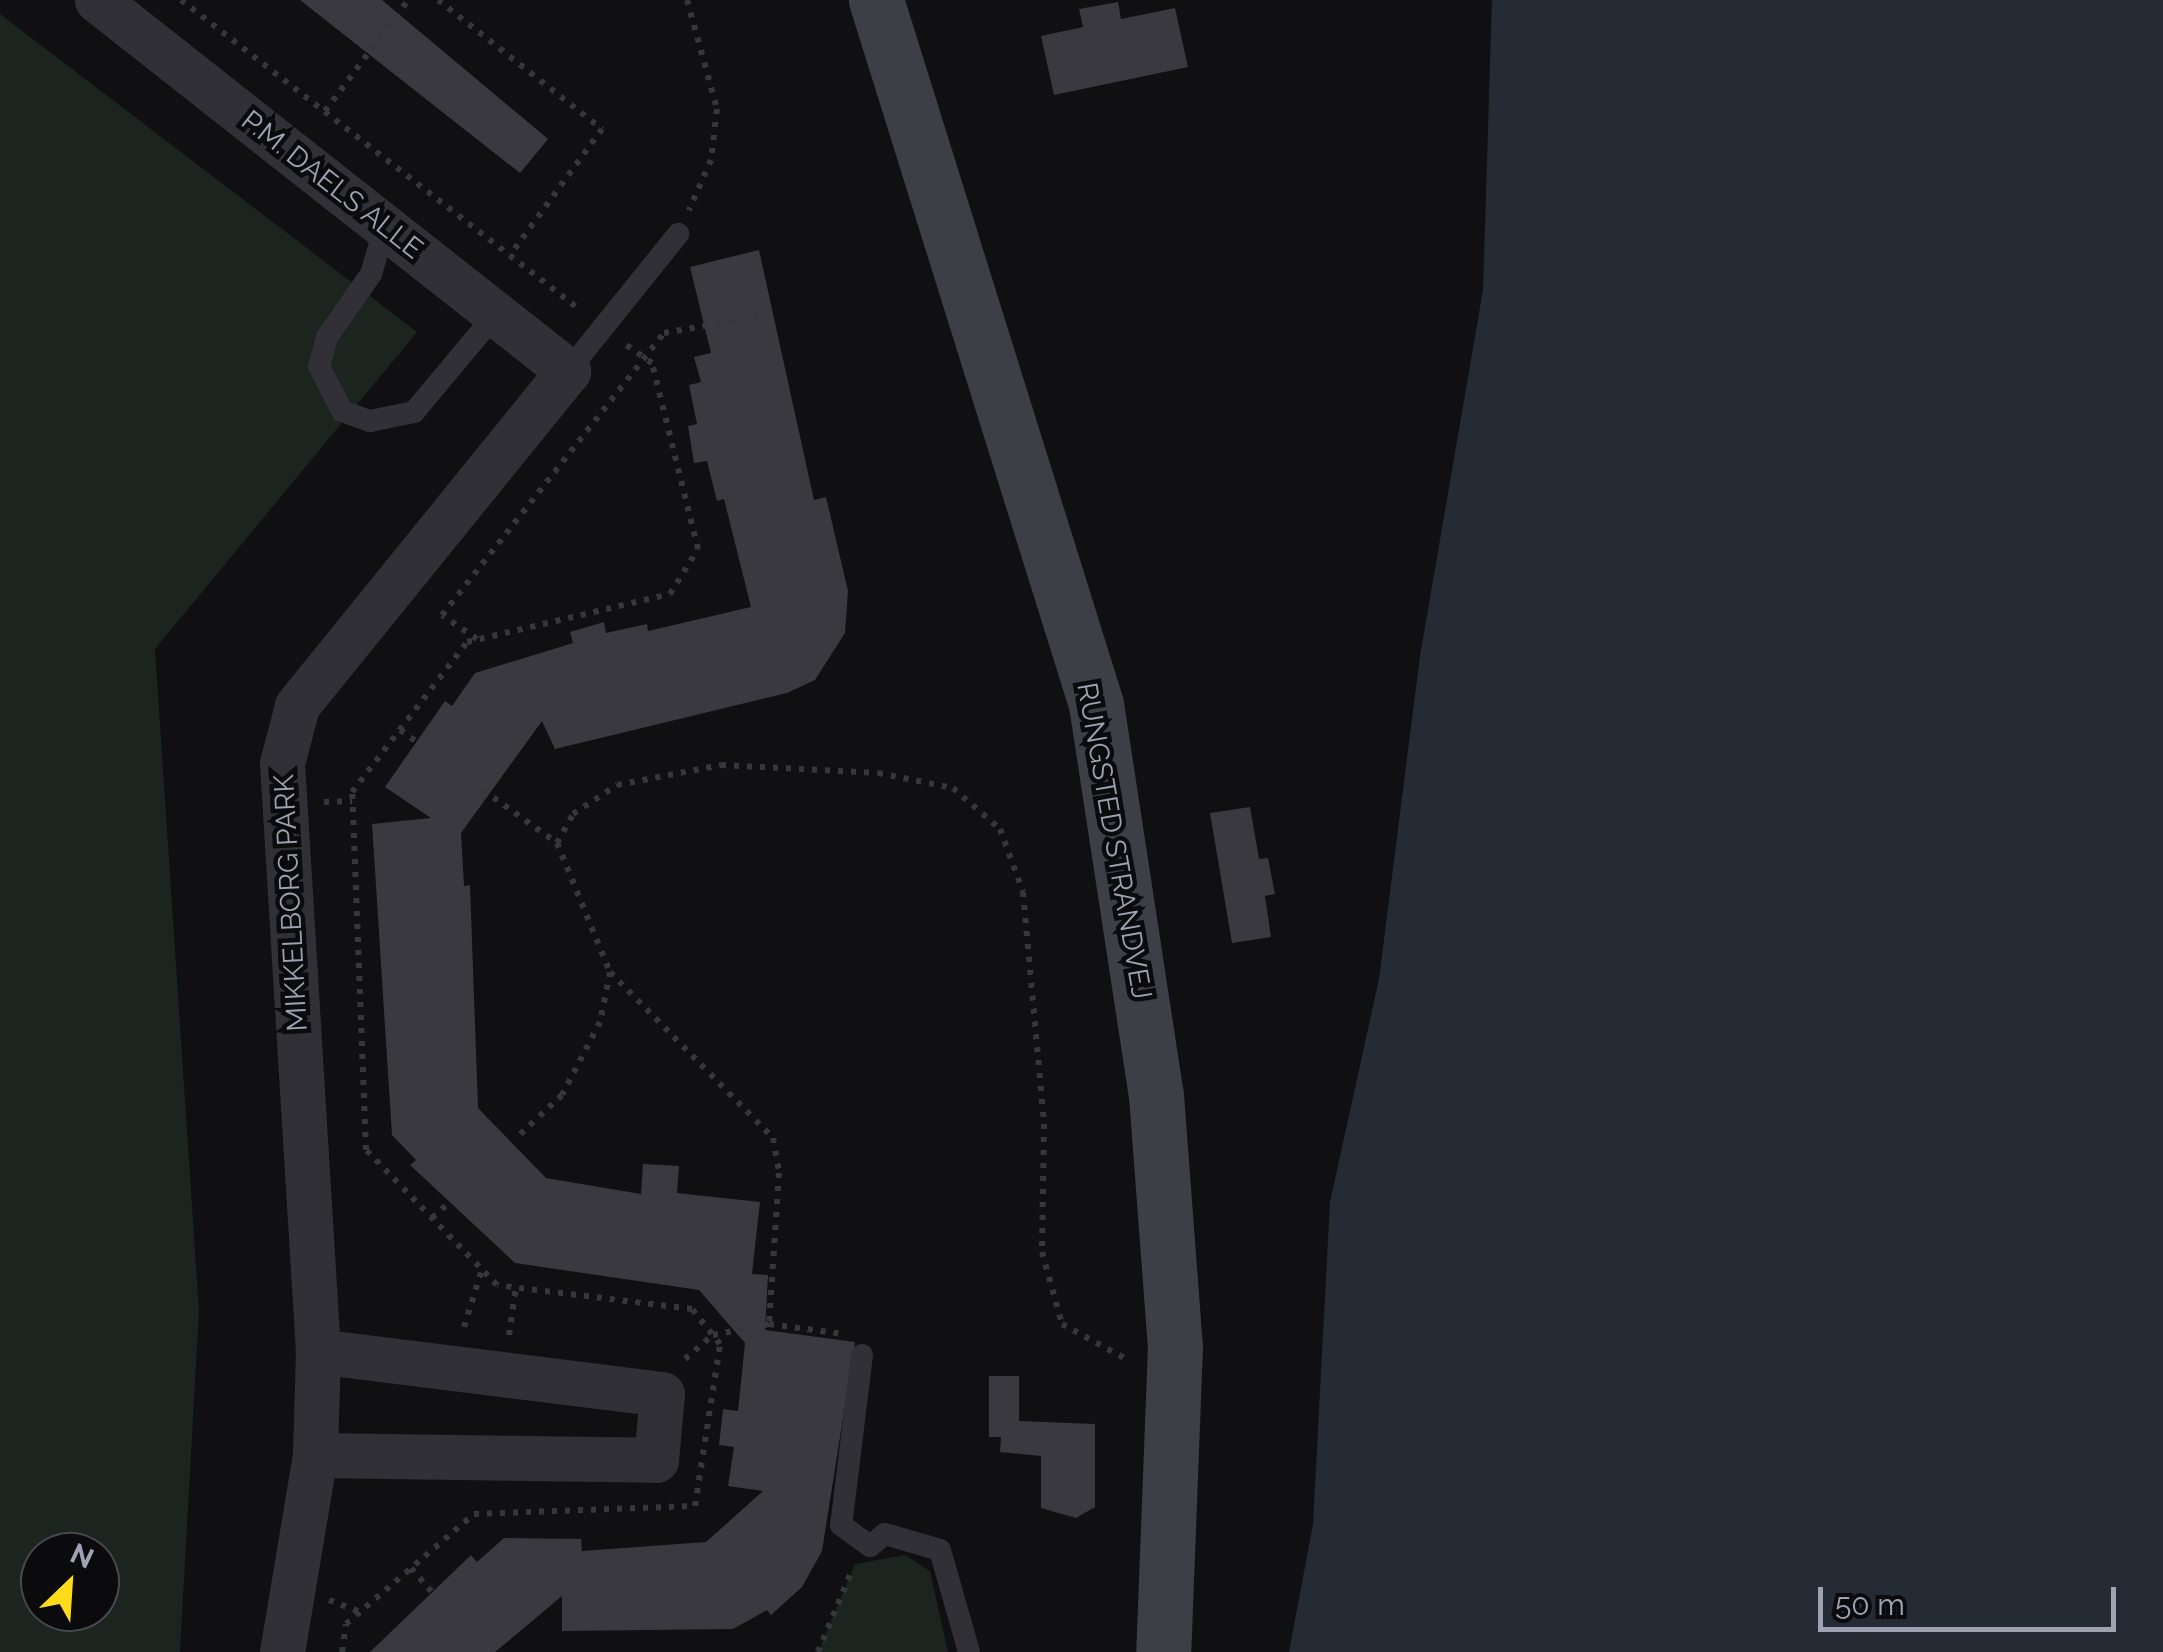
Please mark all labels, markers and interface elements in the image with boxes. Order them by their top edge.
street label: P.M. DAELS ALLE [234,104,430,266]
street label: RUNGSTED STRANDVEJ [1070,680,1158,1002]
street label: MIKKELBORG PARK [267,774,315,1032]
north arrow [20,1532,120,1632]
text: N [65,1537,99,1576]
scale bar [1823,1567,2120,1629]
text: 50 m [1835,1587,1905,1622]

